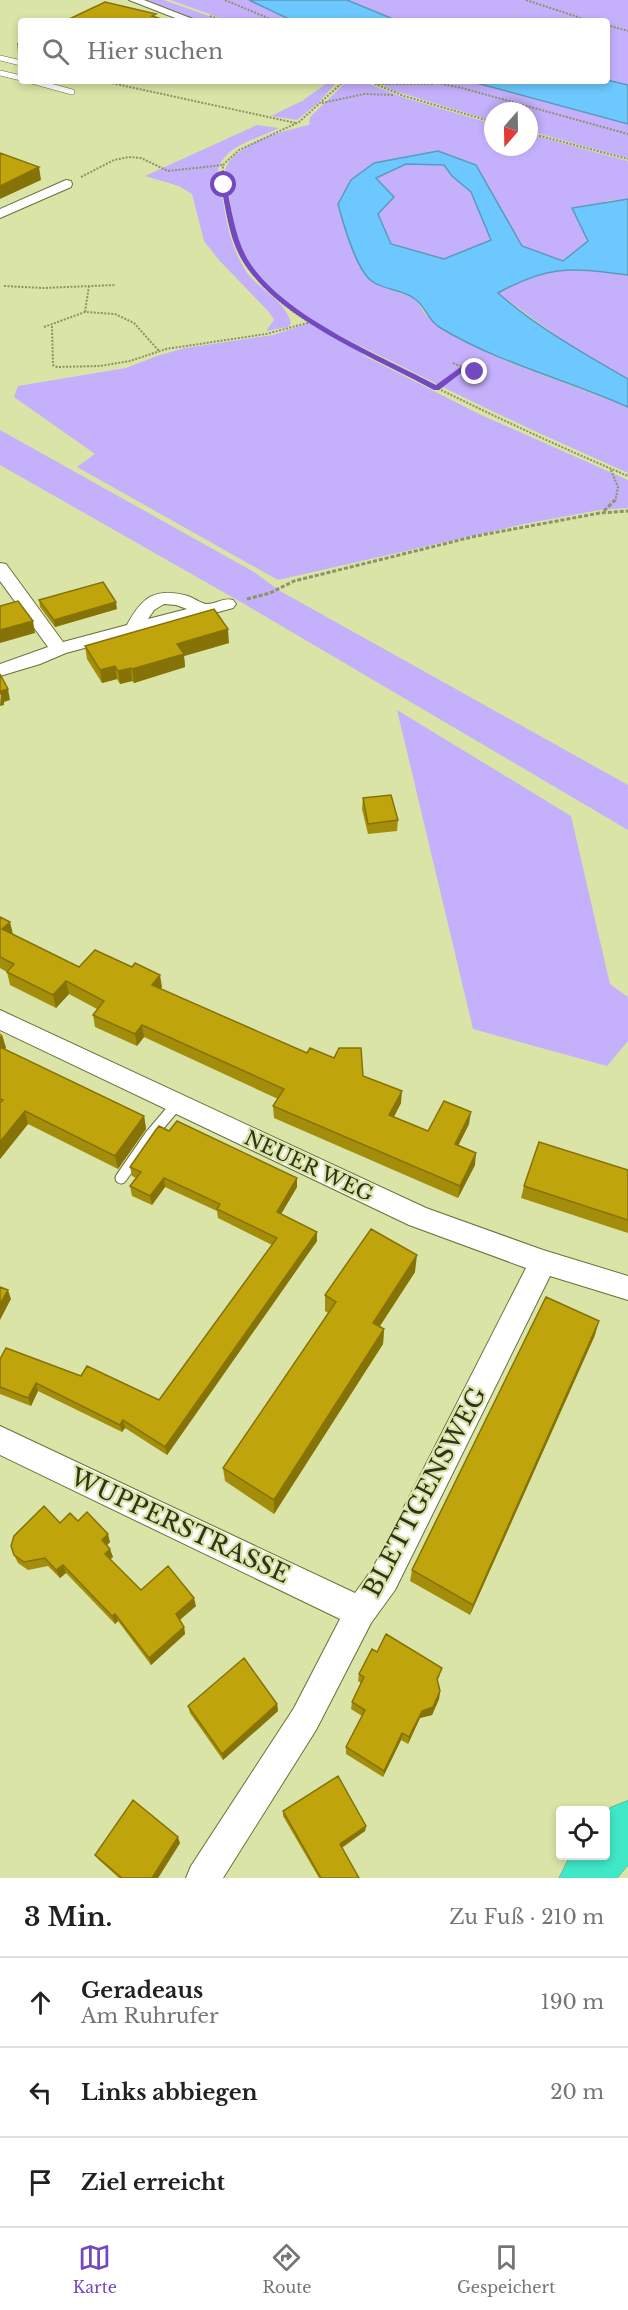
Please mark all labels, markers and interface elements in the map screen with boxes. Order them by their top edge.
search box [18,18,610,84]
icon: search [39,35,72,68]
text: Hier suchen [87,38,223,65]
north arrow [484,102,538,156]
route start [210,171,236,197]
route end [461,358,487,384]
street label: NEUER WEG [241,1126,377,1206]
street label: BLETTGENSWEG [357,1382,492,1602]
street label: WUPPERSTRASSE [65,1462,294,1589]
map controls [556,1806,610,1860]
button: locate [556,1806,610,1860]
text: 3 Min. [24,1901,112,1933]
text: Zu Fuß · 210 m [449,1905,604,1929]
text: Geradeaus [81,1977,203,2004]
icon: ahead [24,1986,57,2019]
text: 190 m [541,1990,604,2014]
text: Am Ruhrufer [81,2004,219,2028]
icon: left [24,2076,57,2109]
text: Links abbiegen [81,2079,258,2106]
text: 20 m [550,2080,604,2104]
icon: arrive [24,2166,57,2199]
text: Ziel erreicht [81,2169,225,2196]
tab: Karte [73,2241,117,2297]
tab: Route [263,2241,311,2297]
tab: Gespeichert [457,2241,555,2297]

